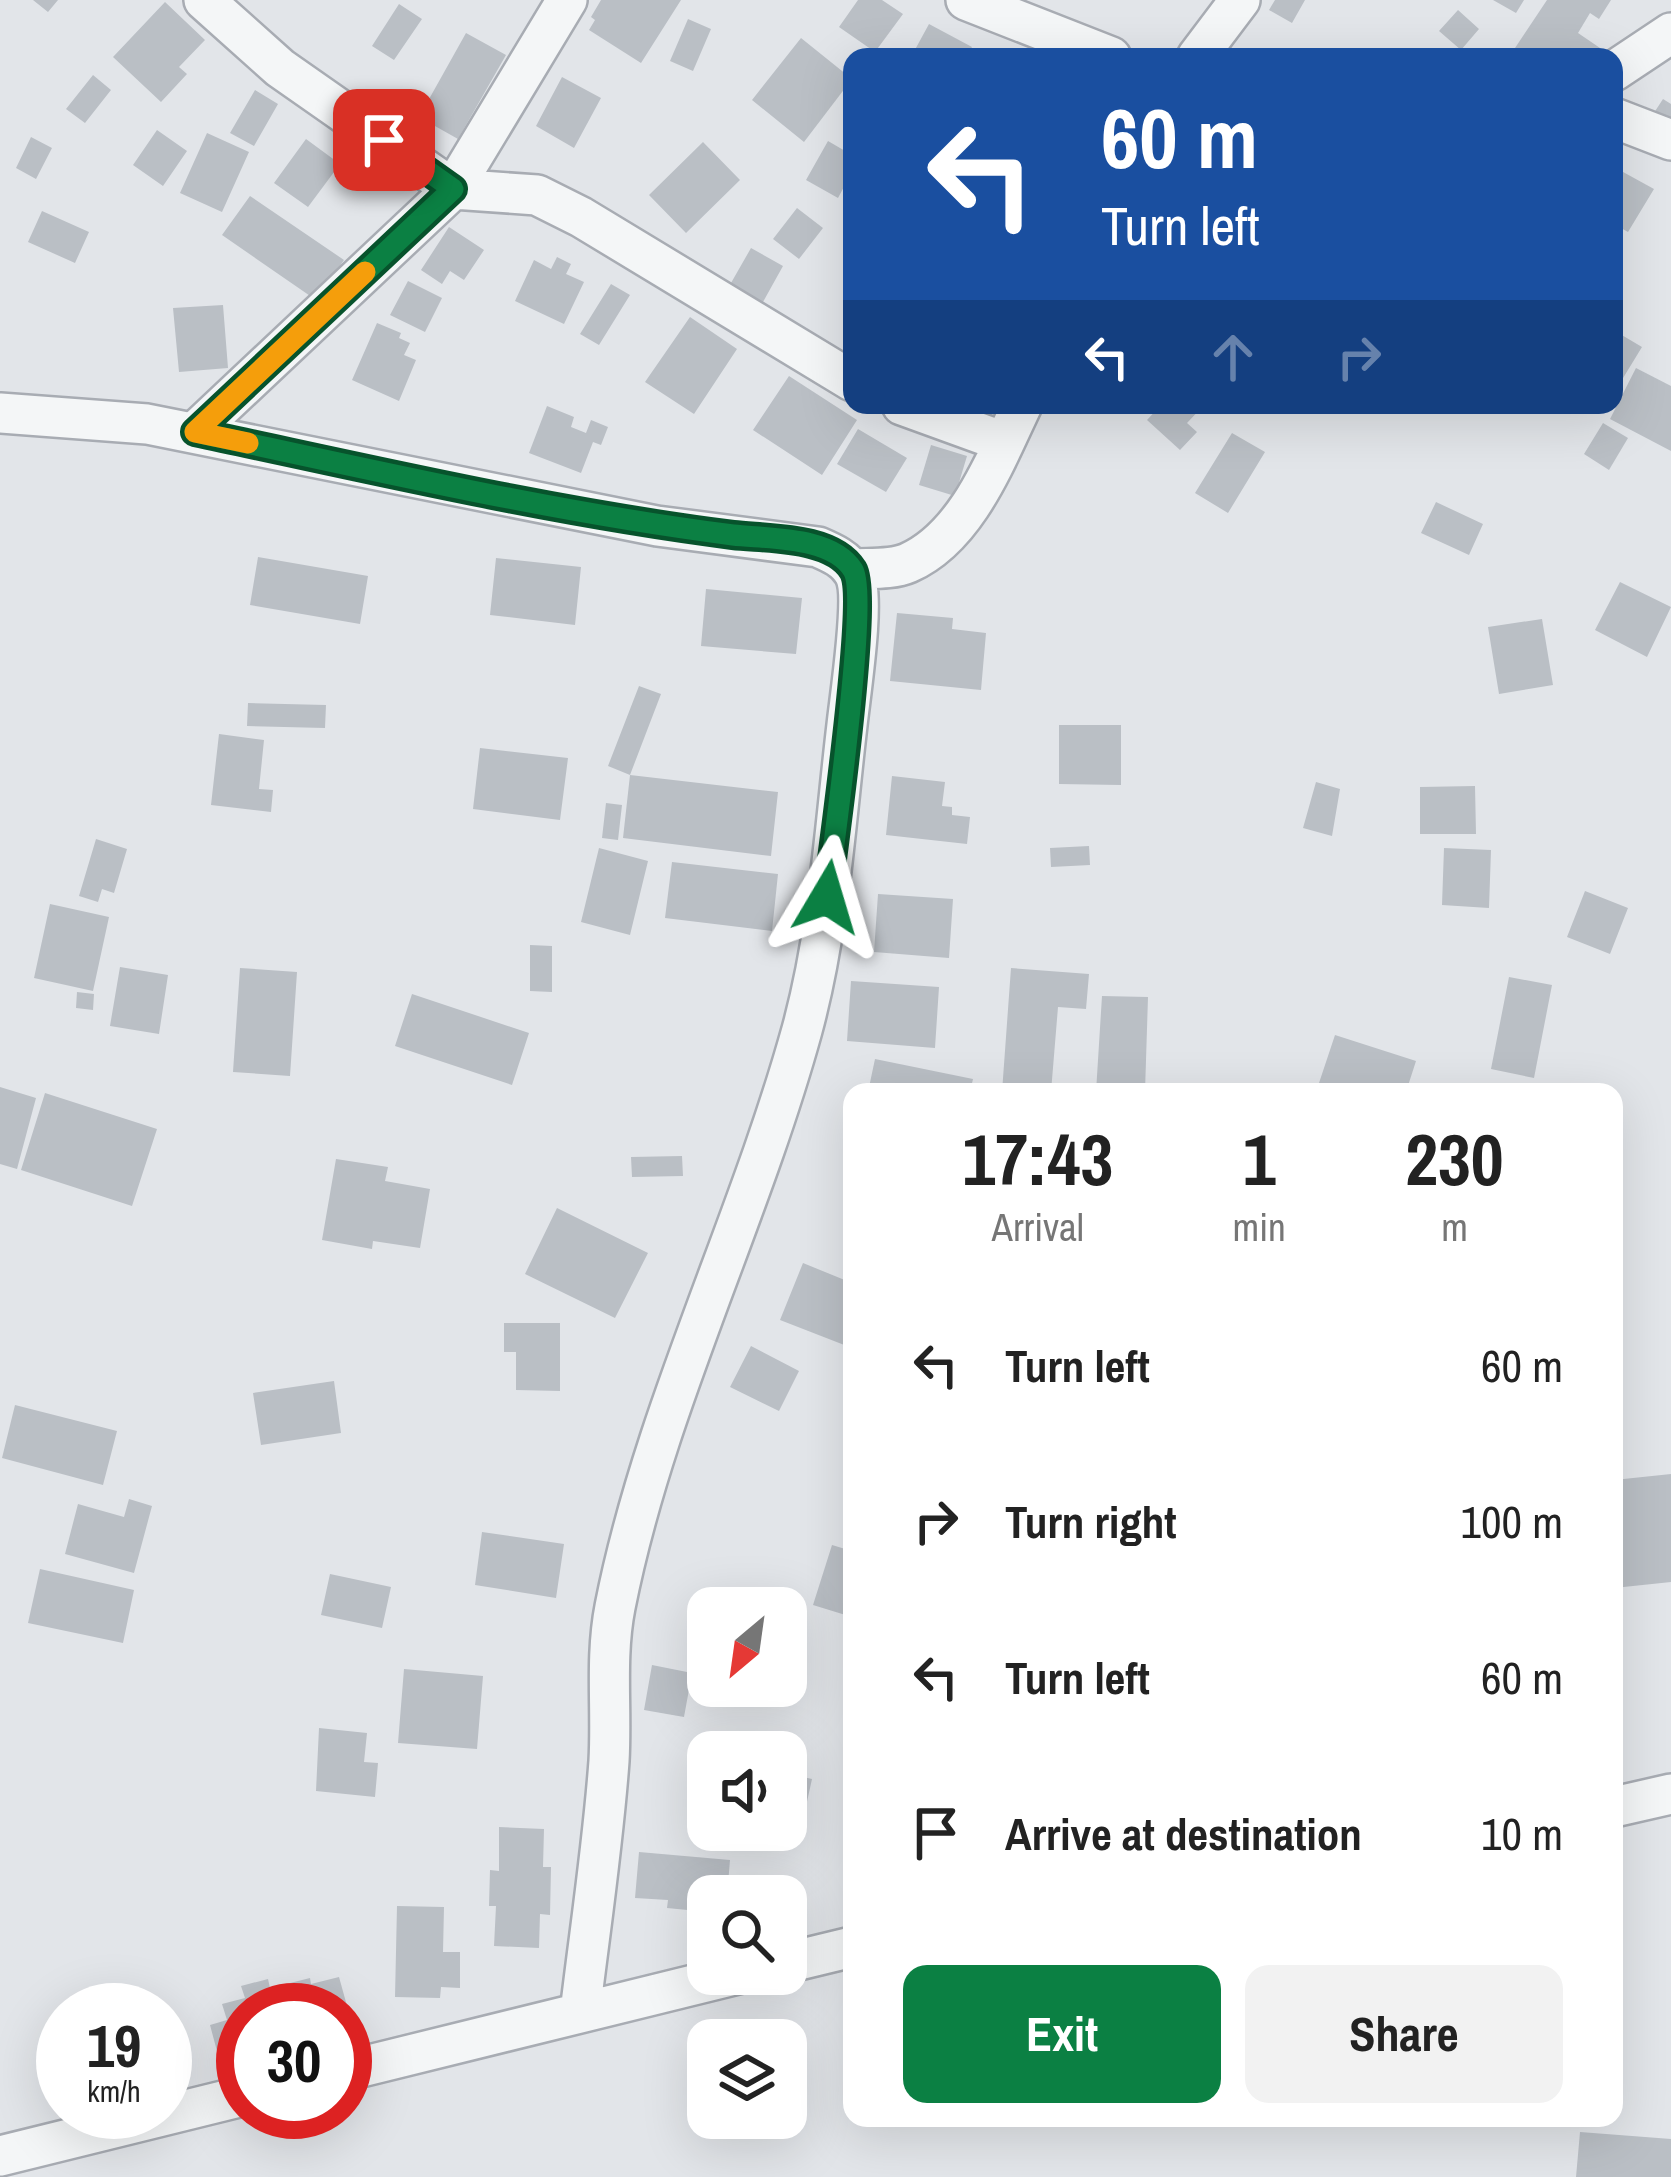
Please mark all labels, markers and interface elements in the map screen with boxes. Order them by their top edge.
text: 60 m [1101,81,1258,194]
pin [333,89,435,191]
icon: left [903,96,1059,252]
icon: arrive [351,107,417,173]
text: Turn left [1101,189,1260,262]
icon: left [1074,324,1140,390]
icon: ahead [1200,324,1266,390]
icon: right [1326,324,1392,390]
position arrow [764,834,890,960]
text: 17:43 [962,1110,1113,1207]
text: 1 [1243,1110,1276,1207]
text: 230 [1405,1110,1504,1207]
text: Arrival [992,1201,1084,1253]
text: min [1233,1201,1286,1253]
text: m [1441,1201,1468,1253]
icon: left [903,1332,969,1398]
text: Turn left [1005,1335,1150,1396]
text: 60 m [1481,1335,1563,1396]
icon: right [903,1488,969,1554]
text: Turn right [1005,1491,1177,1552]
text: 100 m [1460,1491,1563,1552]
north arrow [687,1587,807,1707]
map controls [687,1587,807,2139]
icon: left [903,1644,969,1710]
text: Turn left [1005,1647,1150,1708]
text: 60 m [1481,1647,1563,1708]
button: sound [687,1731,807,1851]
icon: arrive [903,1800,969,1866]
text: Arrive at destination [1005,1803,1362,1864]
text: 10 m [1481,1803,1563,1864]
button: search [687,1875,807,1995]
button: Exit [903,1965,1221,2103]
button: Share [1245,1965,1563,2103]
speed limit sign: 30 [216,1983,372,2139]
text: 19 [87,2005,141,2086]
button: layers [687,2019,807,2139]
text: km/h [87,2071,141,2111]

